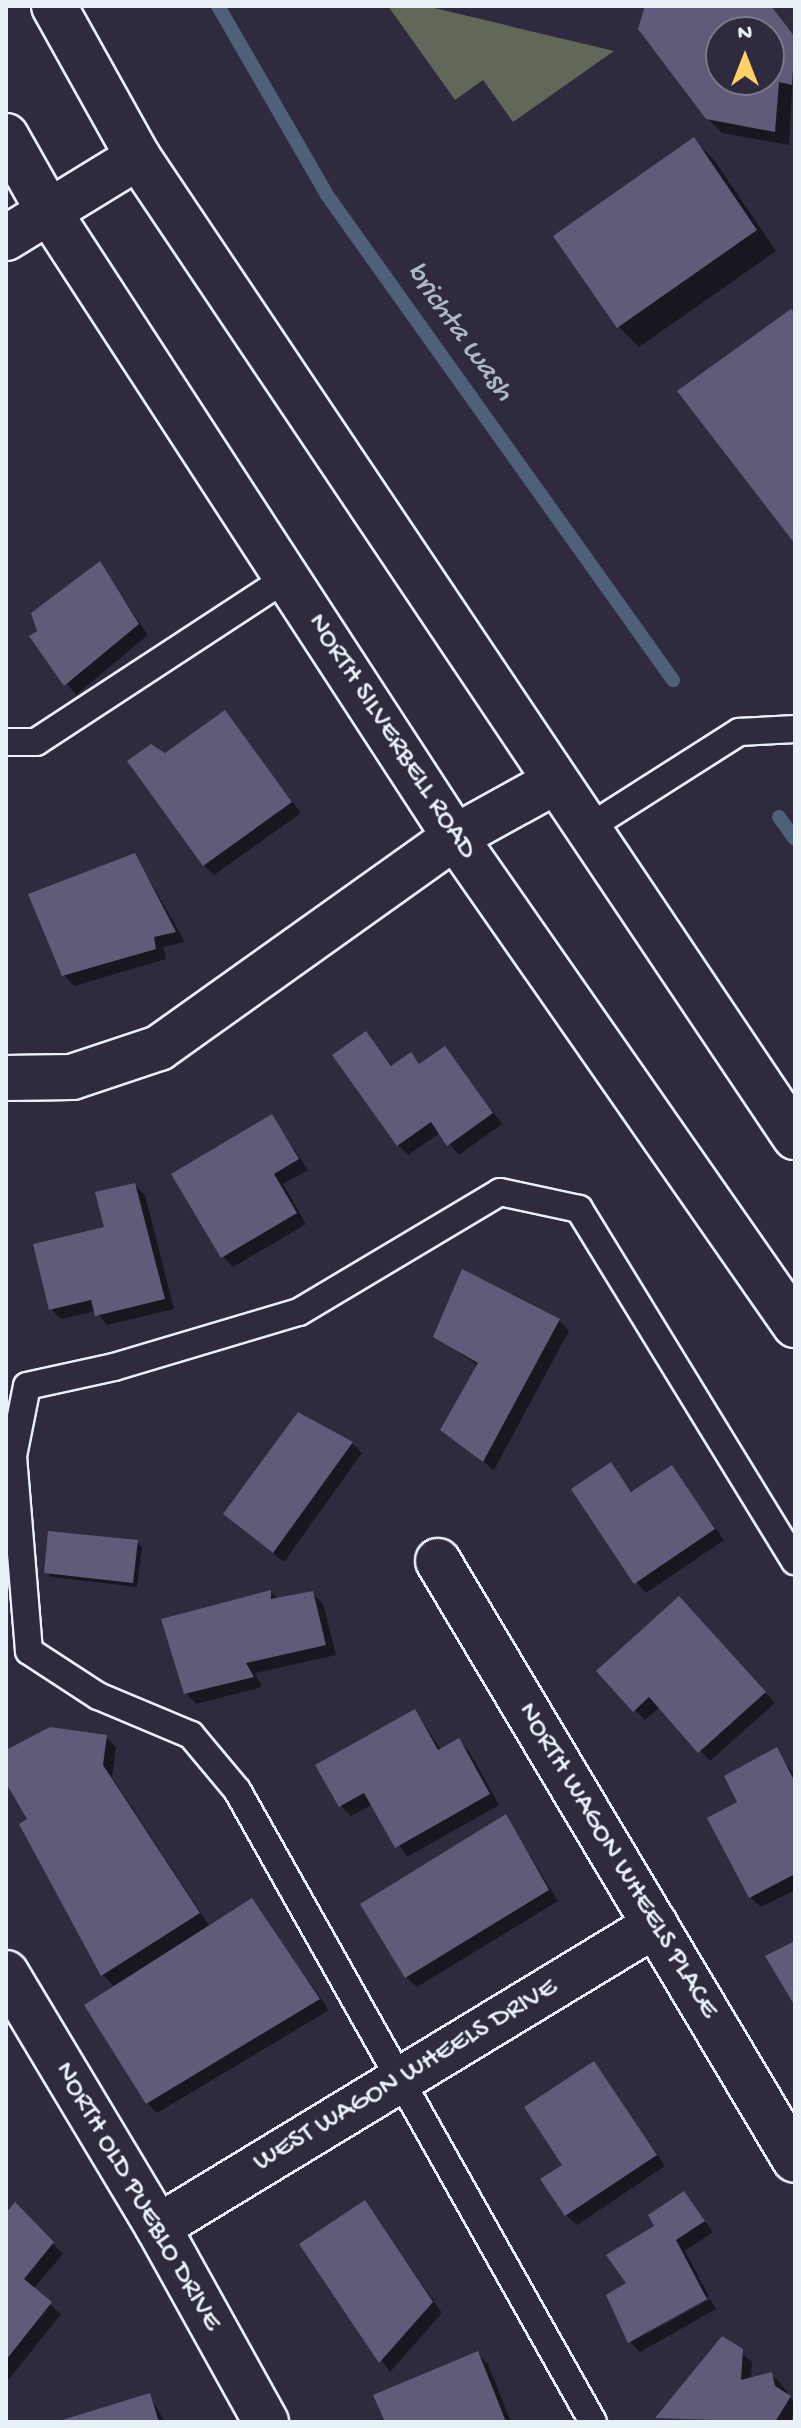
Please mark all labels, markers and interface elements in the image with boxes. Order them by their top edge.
north arrow [705,16,785,96]
text: N [738,21,752,47]
water label: brichta wash [396,257,520,409]
street label: NORTH SILVERBELL ROAD [299,608,483,866]
street label: NORTH WAGON WHEELS PLACE [509,1697,725,2025]
street label: WEST WAGON WHEELS DRIVE [248,1972,564,2180]
street label: NORTH OLD PUEBLO DRIVE [46,2057,228,2337]

